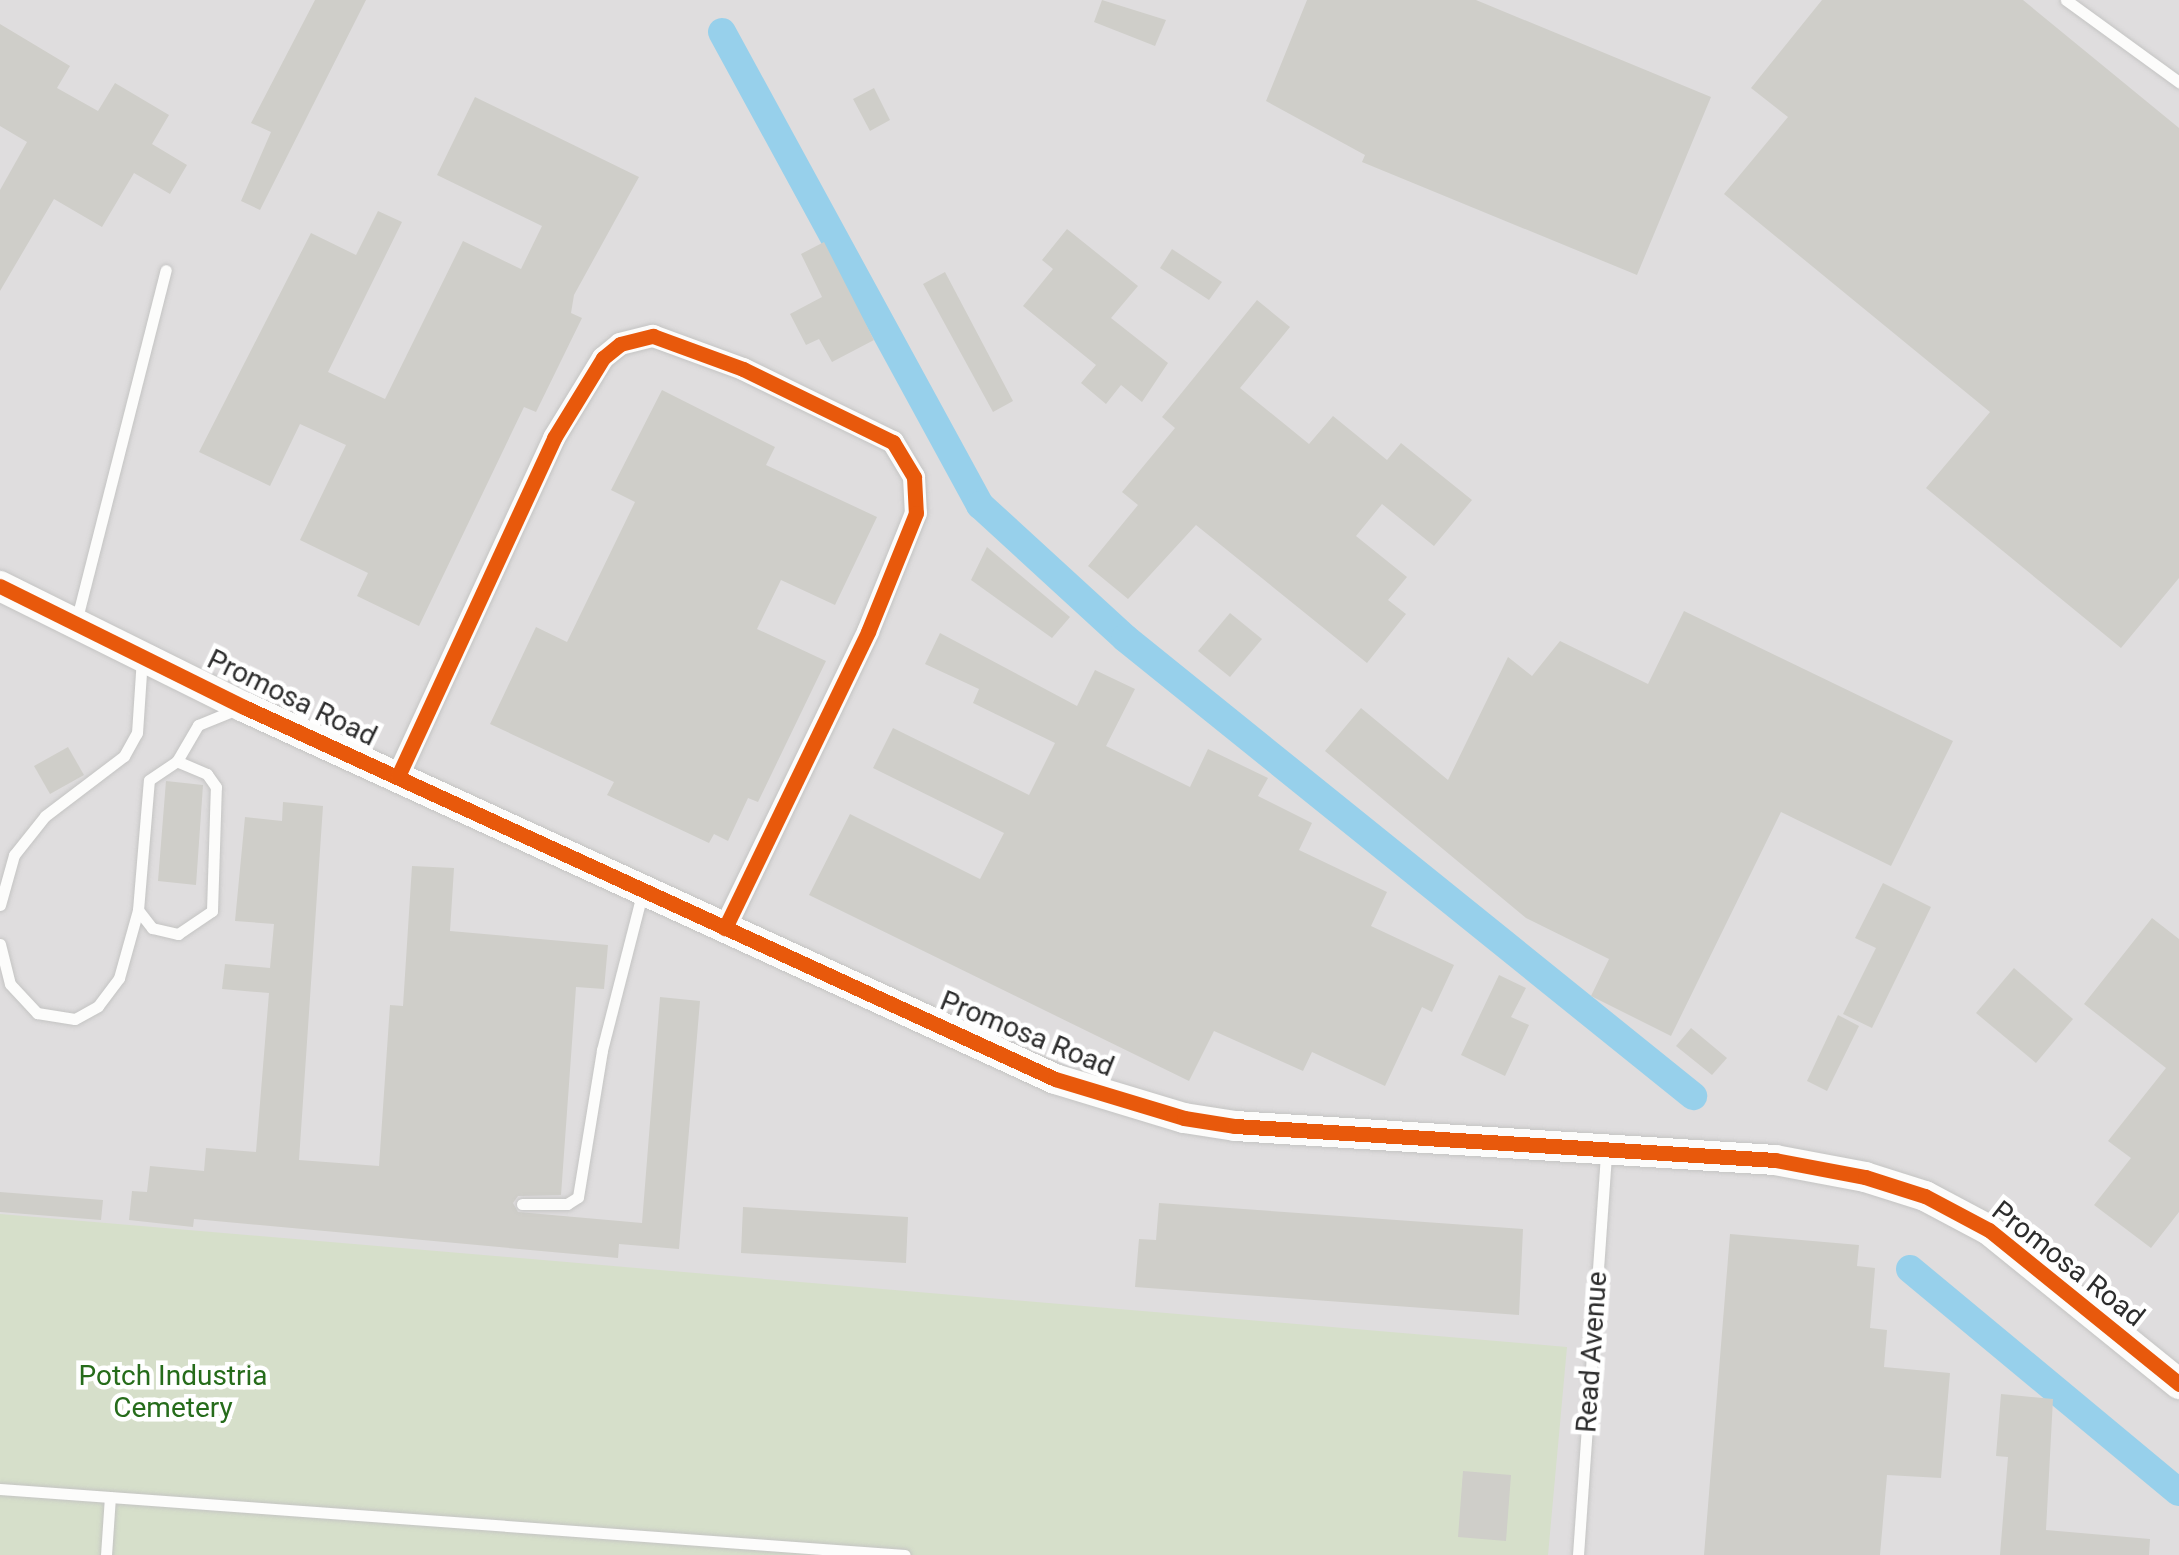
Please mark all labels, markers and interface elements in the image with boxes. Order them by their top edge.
street label: Promosa Road [202,643,382,753]
street label: Promosa Road [935,984,1119,1084]
street label: Promosa Road [1985,1194,2151,1334]
street label: Read Avenue [1570,1270,1614,1434]
park label: Potch Industria Cemetery [78,1359,268,1425]

